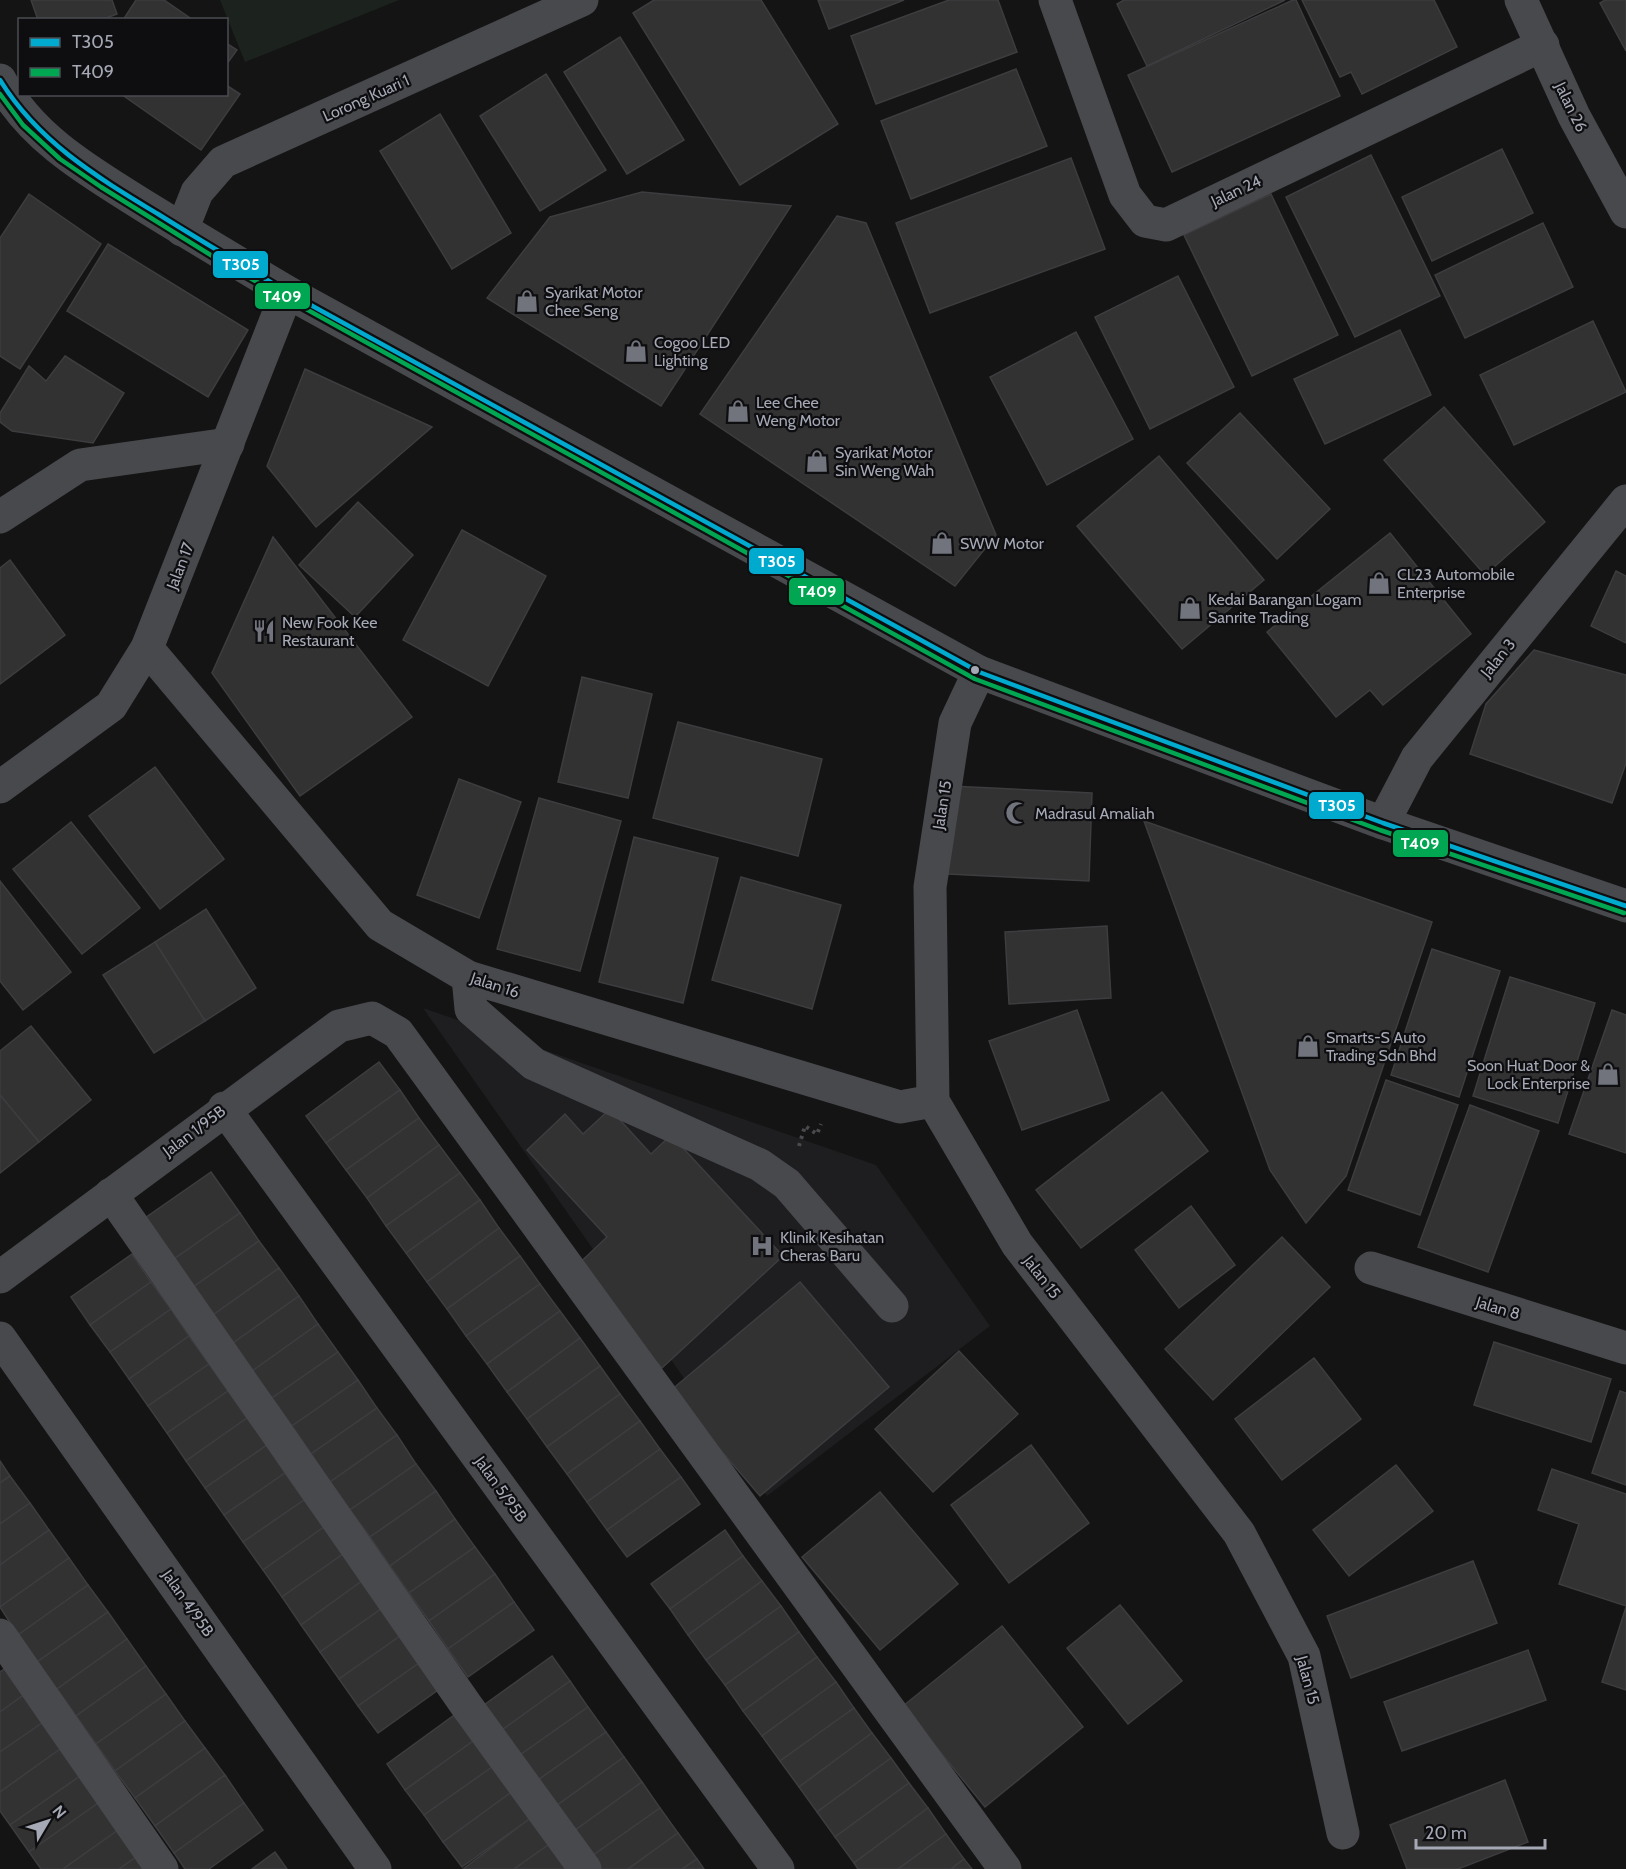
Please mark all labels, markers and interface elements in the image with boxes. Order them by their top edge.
legend [18,18,228,96]
text: T305 [72,31,114,53]
text: T409 [72,61,114,83]
street label: Lorong Kuari 1 [320,70,412,126]
street label: Jalan 26 [1550,78,1591,135]
street label: Jalan 24 [1207,171,1264,211]
line badge: T305 [212,250,269,279]
text: T305 [222,255,260,274]
line badge: T409 [254,282,311,310]
place label: Syarikat Motor Chee Seng [545,283,643,320]
text: T409 [263,287,301,306]
shop icon: Syarikat Motor Chee Seng [514,288,540,314]
place label: Cogoo LED Lighting [654,333,730,370]
shop icon: Cogoo LED Lighting [623,338,649,364]
place label: Lee Chee Weng Motor [756,393,841,430]
shop icon: Lee Chee Weng Motor [725,398,751,424]
place label: Syarikat Motor Sin Weng Wah [835,443,934,480]
shop icon: Syarikat Motor Sin Weng Wah [804,448,830,474]
shop icon: SWW Motor [929,530,955,556]
place label: SWW Motor [960,534,1045,553]
street label: Jalan 17 [162,540,198,593]
line badge: T305 [748,547,805,575]
text: T305 [758,552,796,571]
place label: CL23 Automobile Enterprise [1397,565,1515,602]
shop icon: CL23 Automobile Enterprise [1366,570,1392,596]
line badge: T409 [788,577,845,606]
text: T409 [798,582,836,601]
place label: Kedai Barangan Logam Sanrite Trading [1208,590,1362,627]
shop icon: Kedai Barangan Logam Sanrite Trading [1177,595,1203,621]
place label: New Fook Kee Restaurant [282,613,377,650]
restaurant icon: New Fook Kee Restaurant [251,618,277,644]
street label: Jalan 3 [1476,635,1519,682]
unlabelled marker [969,664,981,676]
street label: Jalan 15 [929,779,955,832]
line badge: T305 [1308,791,1365,820]
text: T305 [1318,796,1356,815]
mosque icon: Madrasul Amaliah [1004,800,1030,826]
place label: Madrasul Amaliah [1035,804,1155,823]
line badge: T409 [1392,829,1449,858]
text: T409 [1401,834,1439,853]
street label: Jalan 16 [467,968,522,1002]
place label: Smarts-S Auto Trading Sdn Bhd [1326,1028,1436,1065]
shop icon: Smarts-S Auto Trading Sdn Bhd [1295,1033,1321,1059]
place label: Soon Huat Door & Lock Enterprise [1467,1056,1590,1093]
shop icon: Soon Huat Door & Lock Enterprise [1595,1061,1621,1087]
street label: Jalan 1/95B [158,1101,229,1161]
place label: Klinik Kesihatan Cheras Baru [780,1228,884,1265]
hospital icon: Klinik Kesihatan Cheras Baru [749,1233,775,1259]
street label: Jalan 15 [1019,1251,1065,1302]
street label: Jalan 8 [1473,1292,1522,1324]
street label: Jalan 5/95B [470,1452,531,1526]
street label: Jalan 4/95B [157,1565,218,1640]
street label: Jalan 15 [1292,1653,1324,1706]
north arrow [18,1791,78,1851]
text: N [48,1802,70,1822]
scale bar [1416,1812,1545,1850]
text: 20 m [1425,1822,1467,1844]

